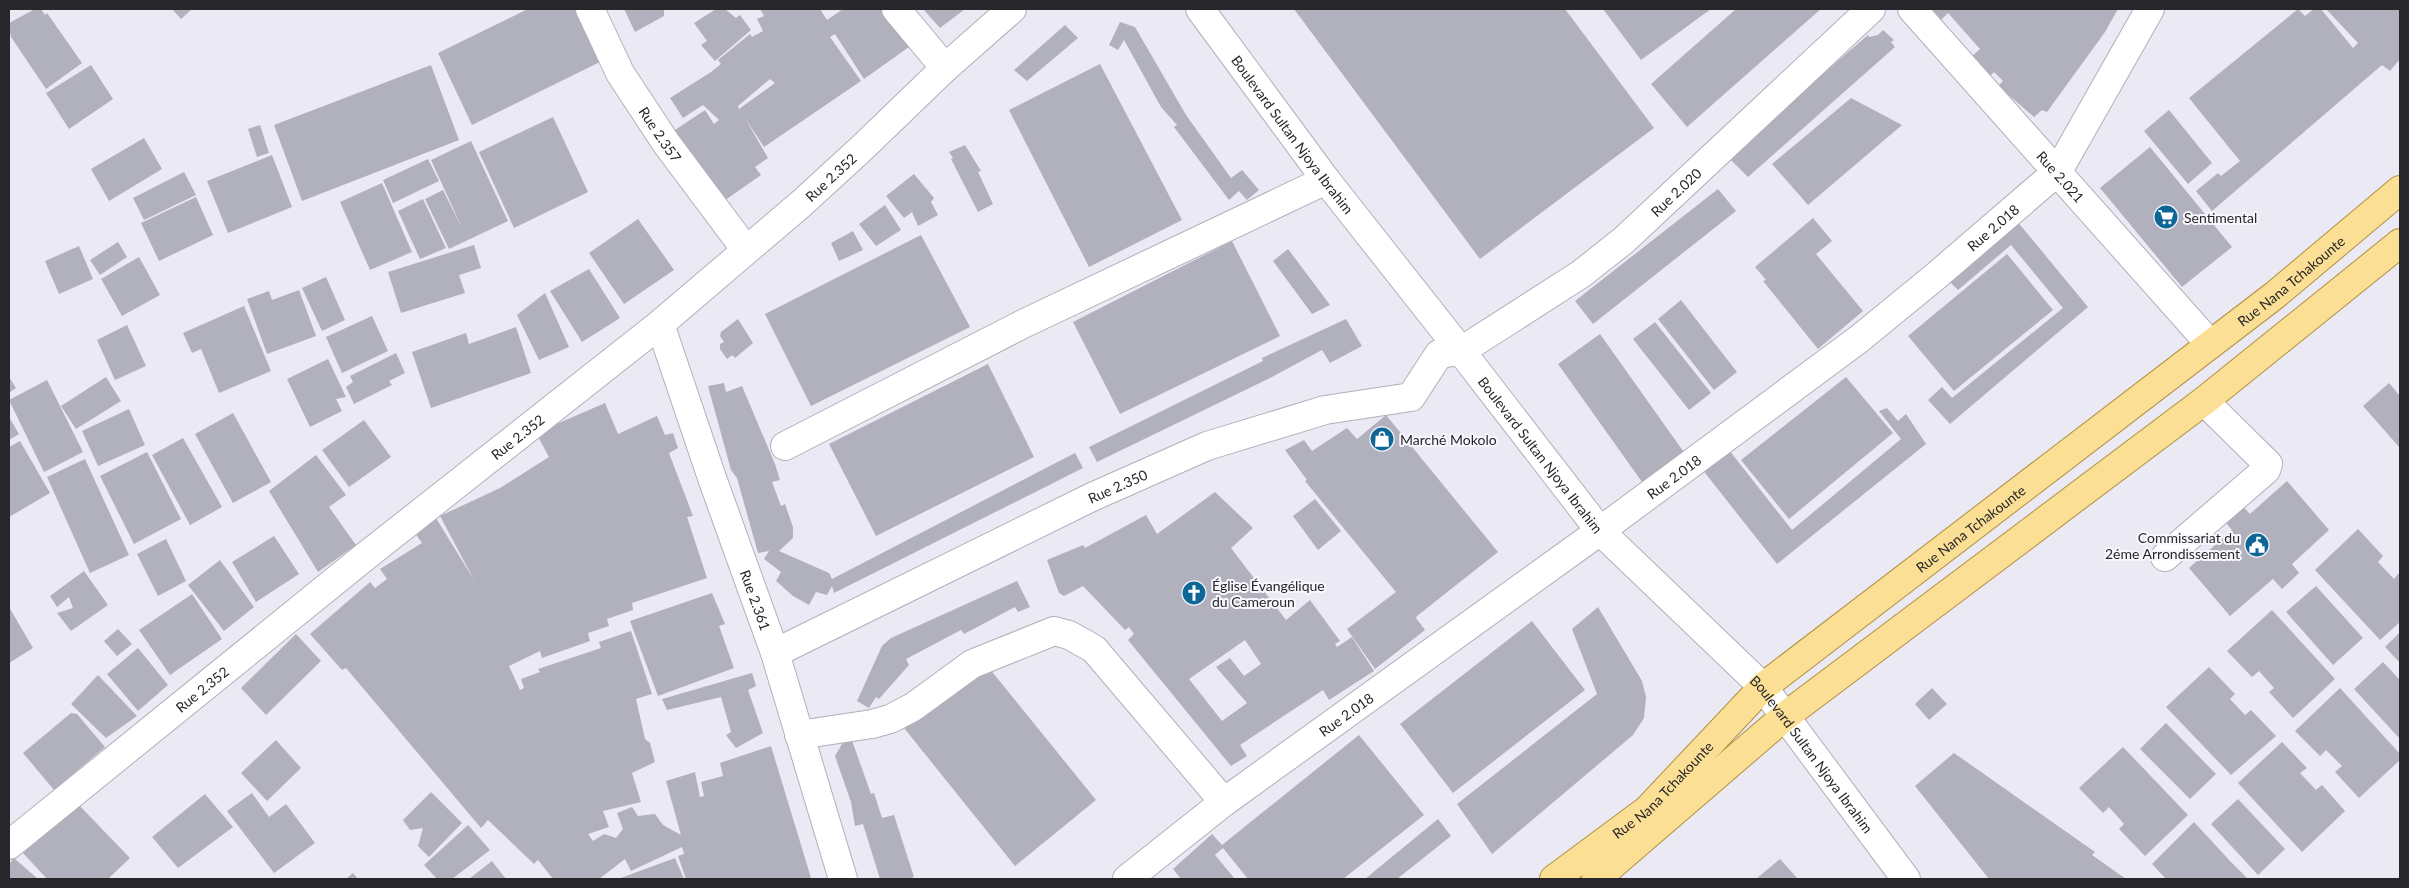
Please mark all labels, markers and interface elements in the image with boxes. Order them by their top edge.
street label: Boulevard Sultan Njoya Ibrahim [1228,52,1358,217]
street label: Rue 2.357 [636,103,685,165]
street label: Rue 2.021 [2034,147,2088,206]
street label: Rue 2.352 [801,149,859,204]
street label: Rue 2.020 [1647,164,1704,220]
street label: Rue 2.018 [1963,200,2022,254]
supermarket icon: Sentimental [2153,204,2179,230]
place label: Sentimental [2184,209,2257,226]
street label: Rue Nana Tchakounte [2234,232,2348,329]
street label: Boulevard Sultan Njoya Ibrahim [1475,373,1607,536]
street label: Rue 2.352 [487,410,547,463]
shop icon: Marché Mokolo [1369,426,1395,452]
place label: Marché Mokolo [1400,431,1497,448]
street label: Rue 2.018 [1643,451,1704,502]
street label: Rue 2.350 [1085,465,1150,506]
street label: Rue Nana Tchakounte [1912,481,2028,576]
place label: Commissariat du 2éme Arrondissement [2105,529,2240,562]
public building icon: Commissariat du 2éme Arrondissement [2244,532,2270,558]
street label: Rue 2.361 [737,567,775,632]
place label: Église Évangélique du Cameroun [1212,577,1325,610]
church icon: Église Évangélique du Cameroun [1181,580,1207,606]
street label: Rue 2.352 [172,662,232,715]
street label: Boulevard Sultan Njoya Ibrahim [1747,671,1877,836]
street label: Rue 2.018 [1315,689,1376,740]
street label: Rue Nana Tchakounte [1609,737,1716,842]

